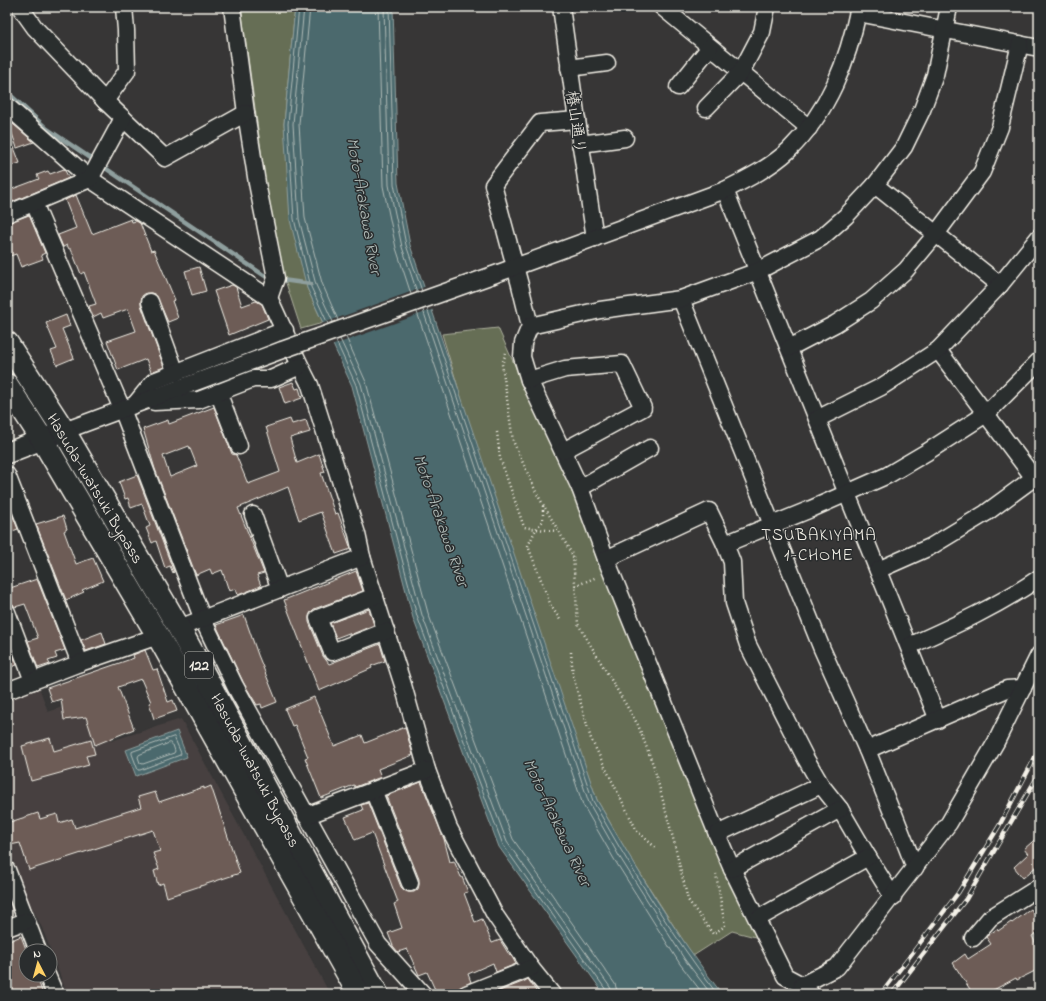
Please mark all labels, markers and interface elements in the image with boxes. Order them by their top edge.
street label: 椿山通り [559,89,591,156]
water label: Moto-Arakawa River [339,136,388,279]
street label: Hasuda-Iwatsuki Bypass [40,409,149,569]
water label: Moto-Arakawa River [406,451,476,593]
district label: TSUBAKIYAMA 1-CHOME [761,523,877,568]
road number: 122 [185,652,213,678]
street label: Hasuda-Iwatsuki Bypass [203,690,305,852]
water label: Moto-Arakawa River [516,755,598,893]
north arrow [18,943,58,983]
text: N [33,946,42,962]

